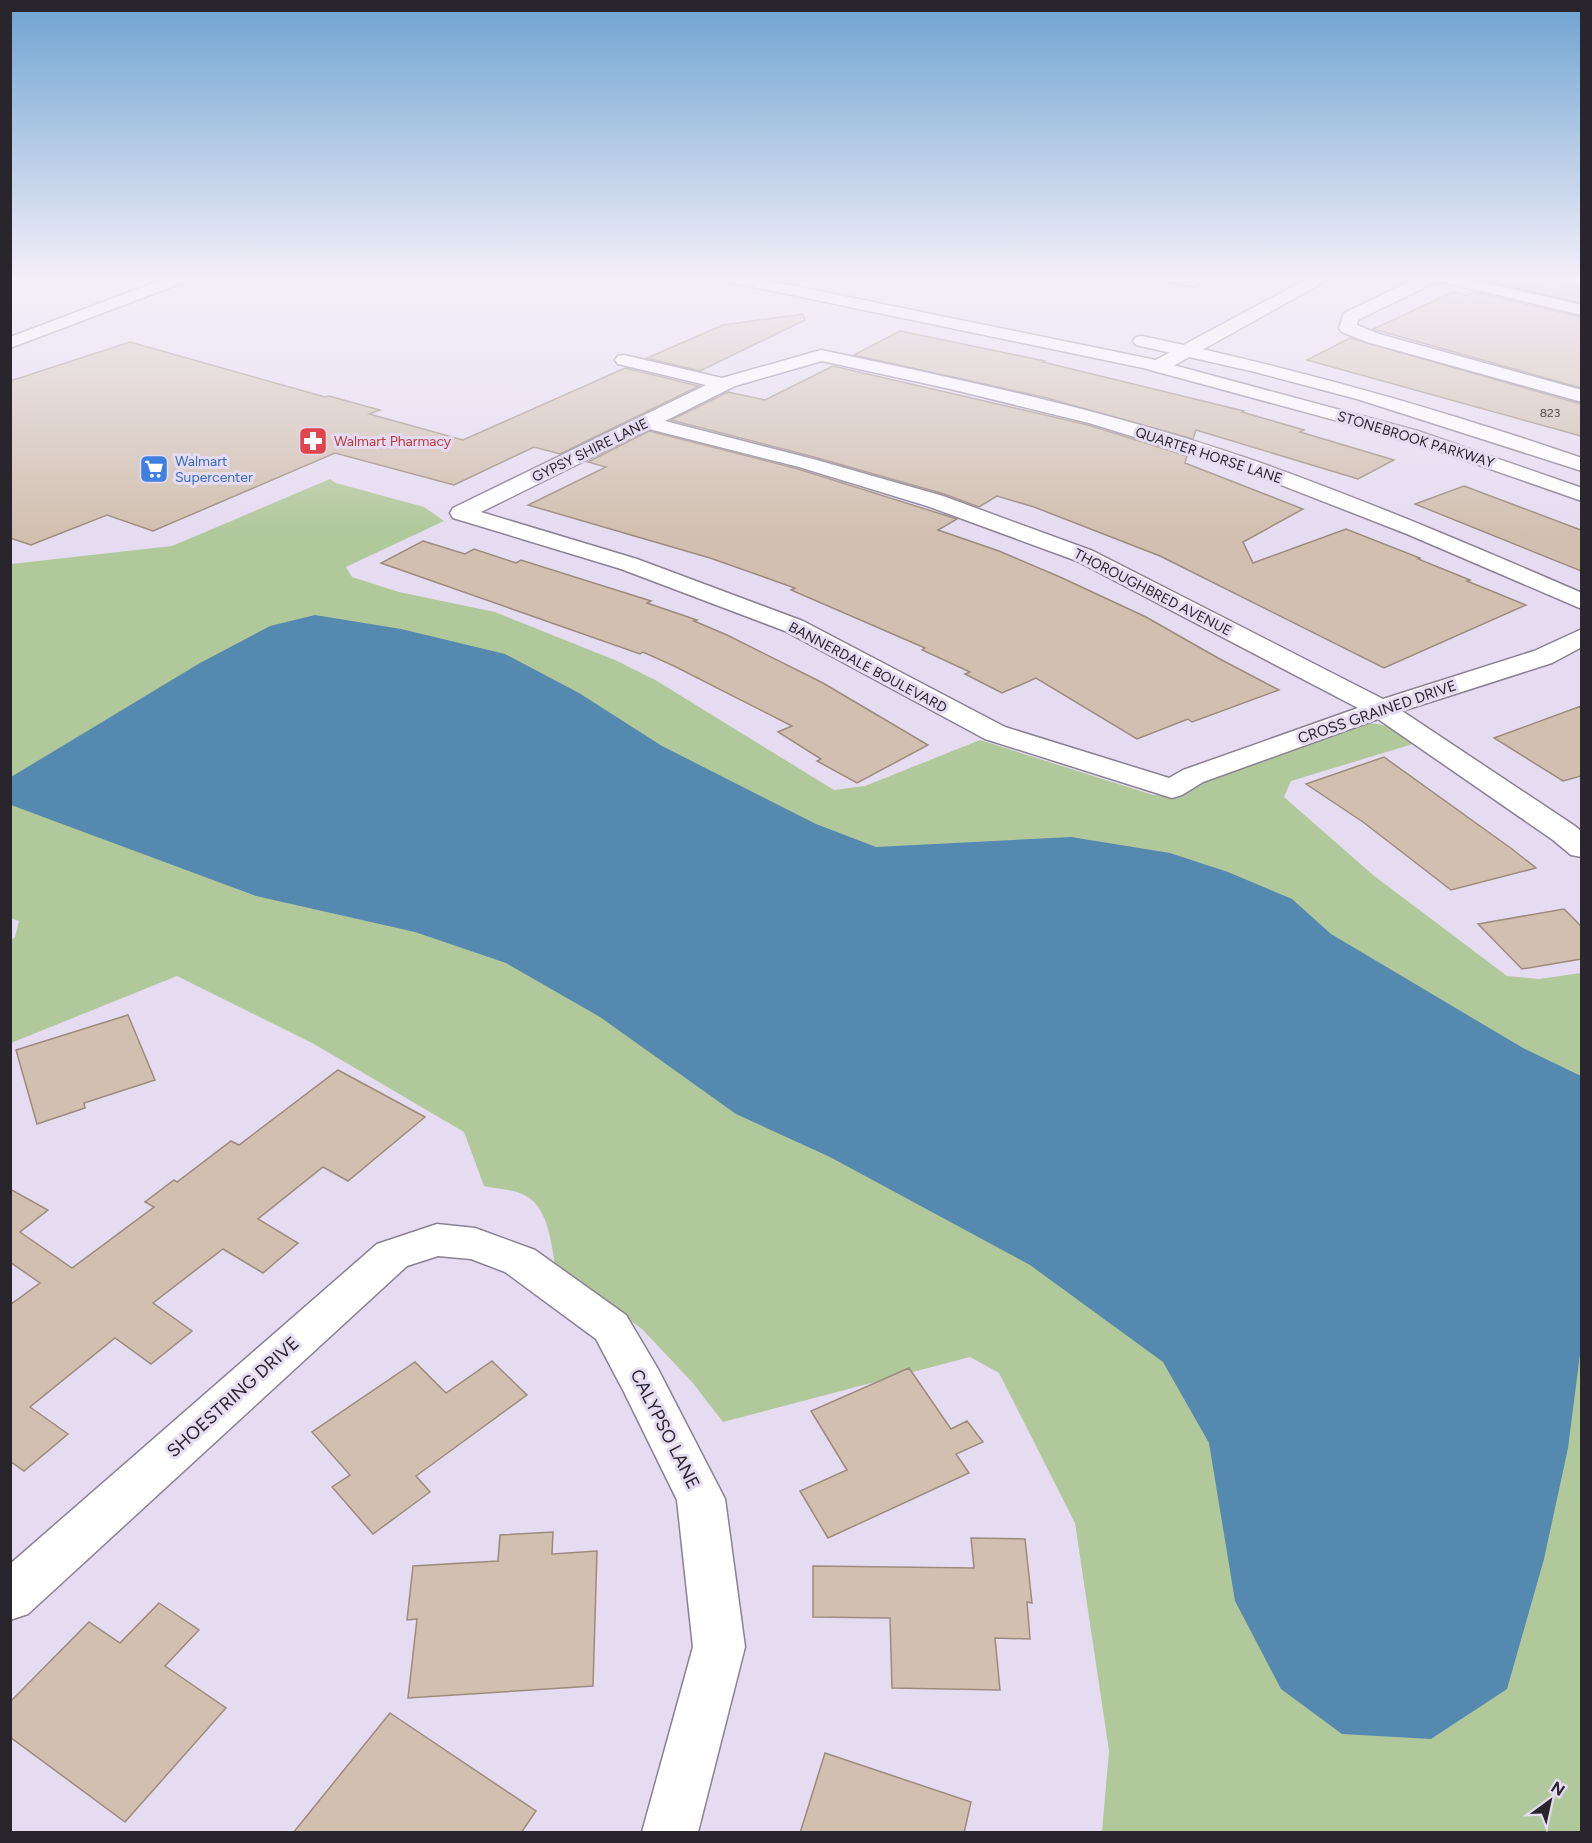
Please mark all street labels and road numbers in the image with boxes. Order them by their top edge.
street label: STONEBROOK PARKWAY [1335,408,1497,472]
street label: GYPSY SHIRE LANE [529,415,651,486]
street label: QUARTER HORSE LANE [1133,424,1285,487]
street label: THOROUGHBRED AVENUE [1071,545,1234,640]
street label: BANNERDALE BOULEVARD [786,618,950,716]
street label: CROSS GRAINED DRIVE [1295,676,1459,748]
street label: SHOESTRING DRIVE [162,1332,304,1462]
street label: CALYPSO LANE [625,1366,705,1492]

